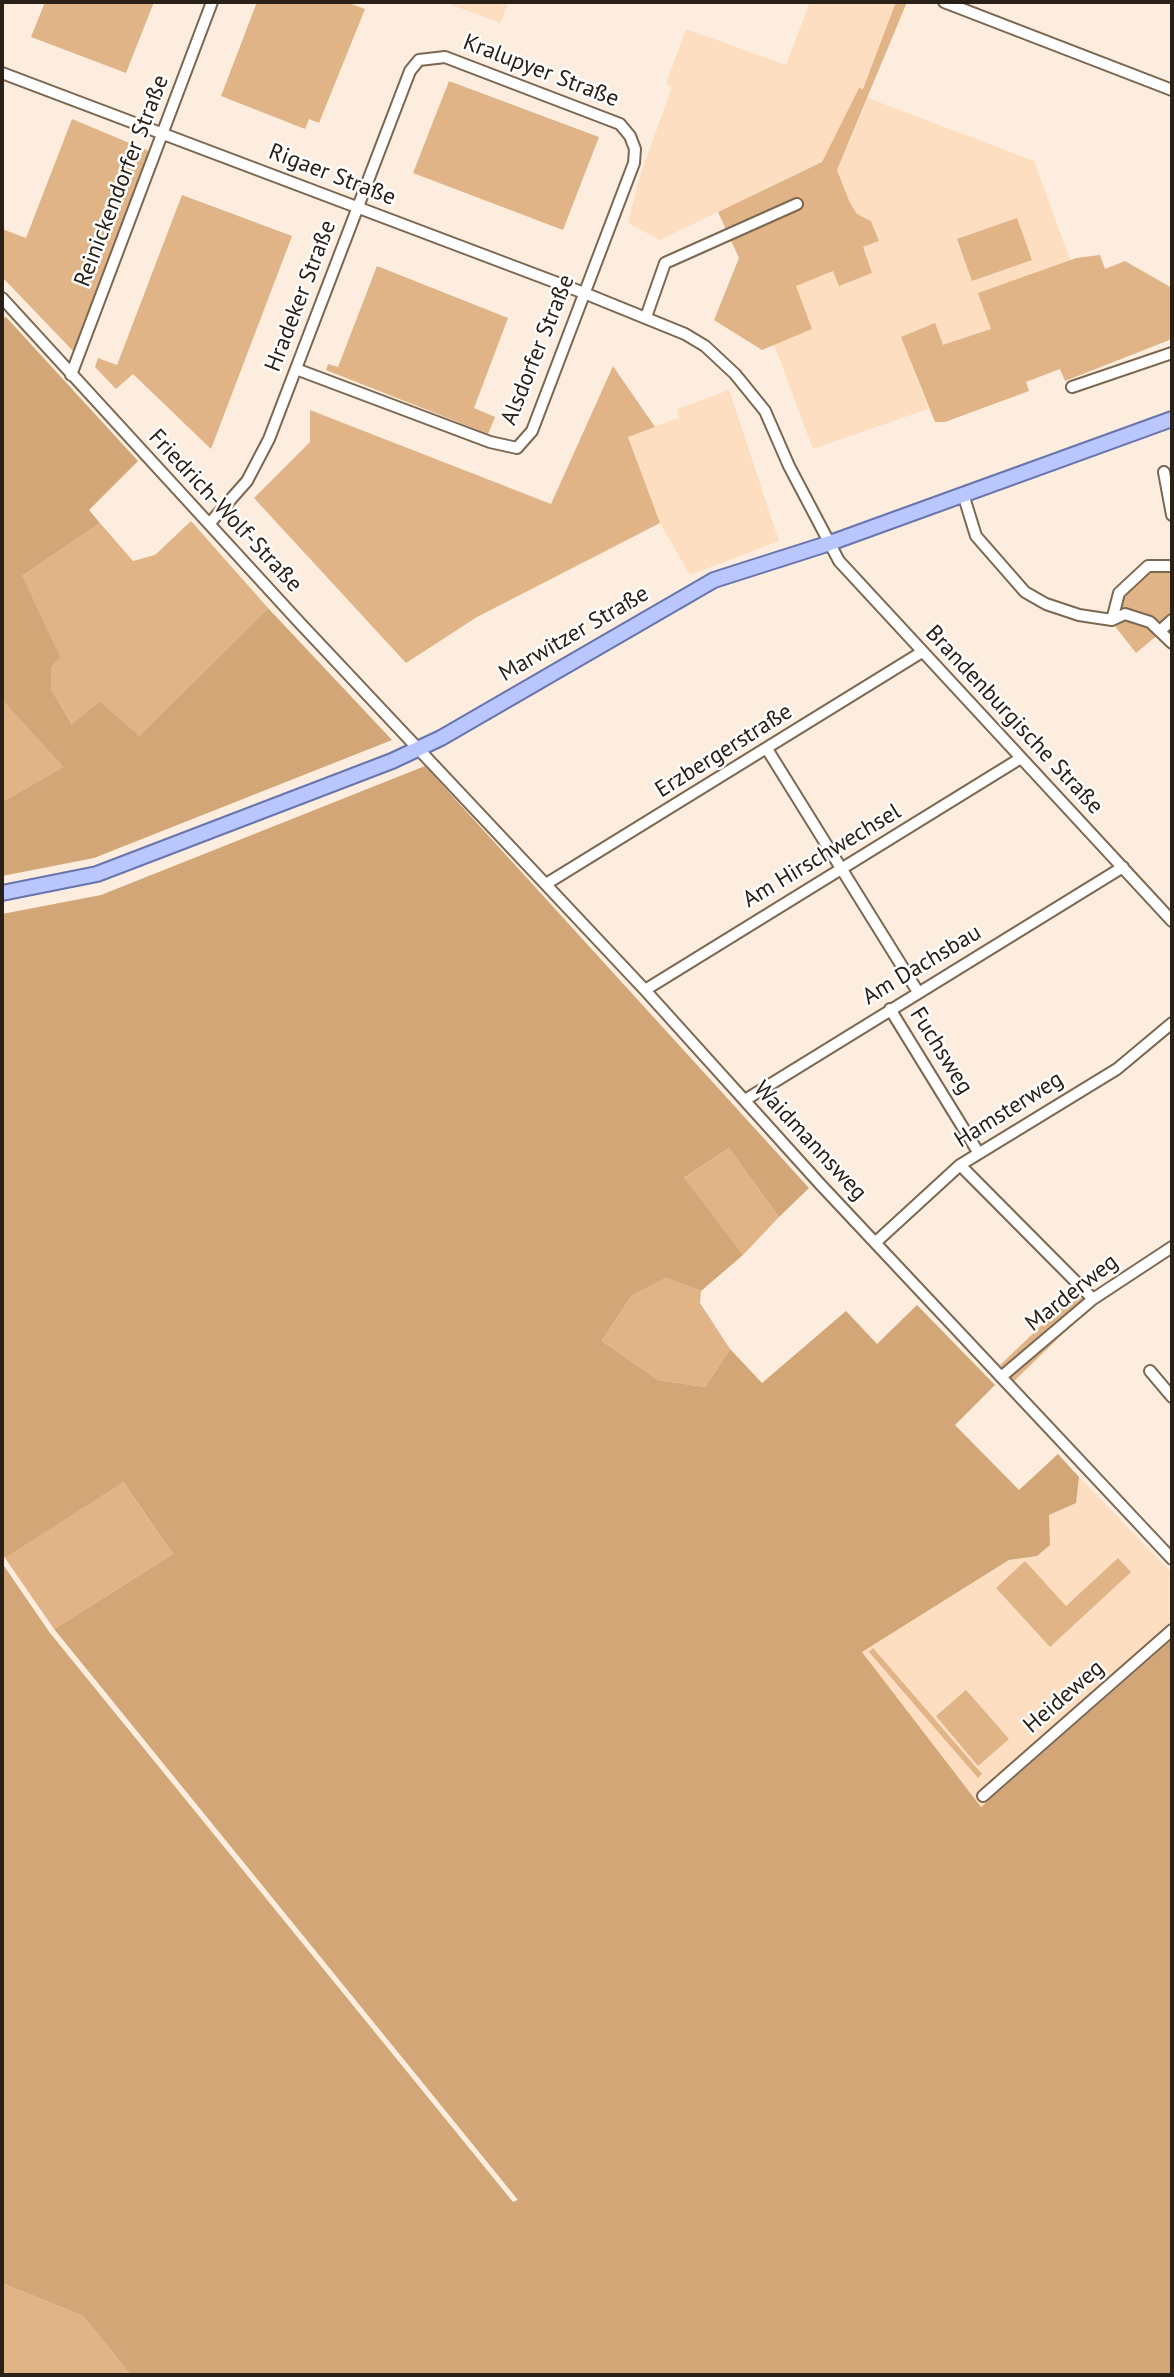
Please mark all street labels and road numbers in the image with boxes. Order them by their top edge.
street label: Kralupyer Straße [459,29,623,113]
street label: Reinickendorfer Straße [69,71,175,291]
street label: Rigaer Straße [265,138,399,212]
street label: Hradeker Straße [260,217,342,375]
street label: Alsdorfer Straße [495,271,581,429]
street label: Friedrich-Wolf-Straße [142,424,308,598]
street label: Marwitzer Straße [494,580,654,688]
street label: Brandenburgische Straße [919,620,1109,820]
street label: Erzbergerstraße [650,698,798,804]
street label: Am Hirschwechsel [738,798,906,914]
street label: Am Dachsbau [858,919,986,1011]
street label: Fuchsweg [904,1002,978,1100]
street label: Hamsterweg [950,1066,1068,1154]
street label: Waidmannsweg [748,1075,872,1207]
street label: Marderweg [1020,1248,1124,1338]
street label: Heideweg [1018,1655,1110,1739]

